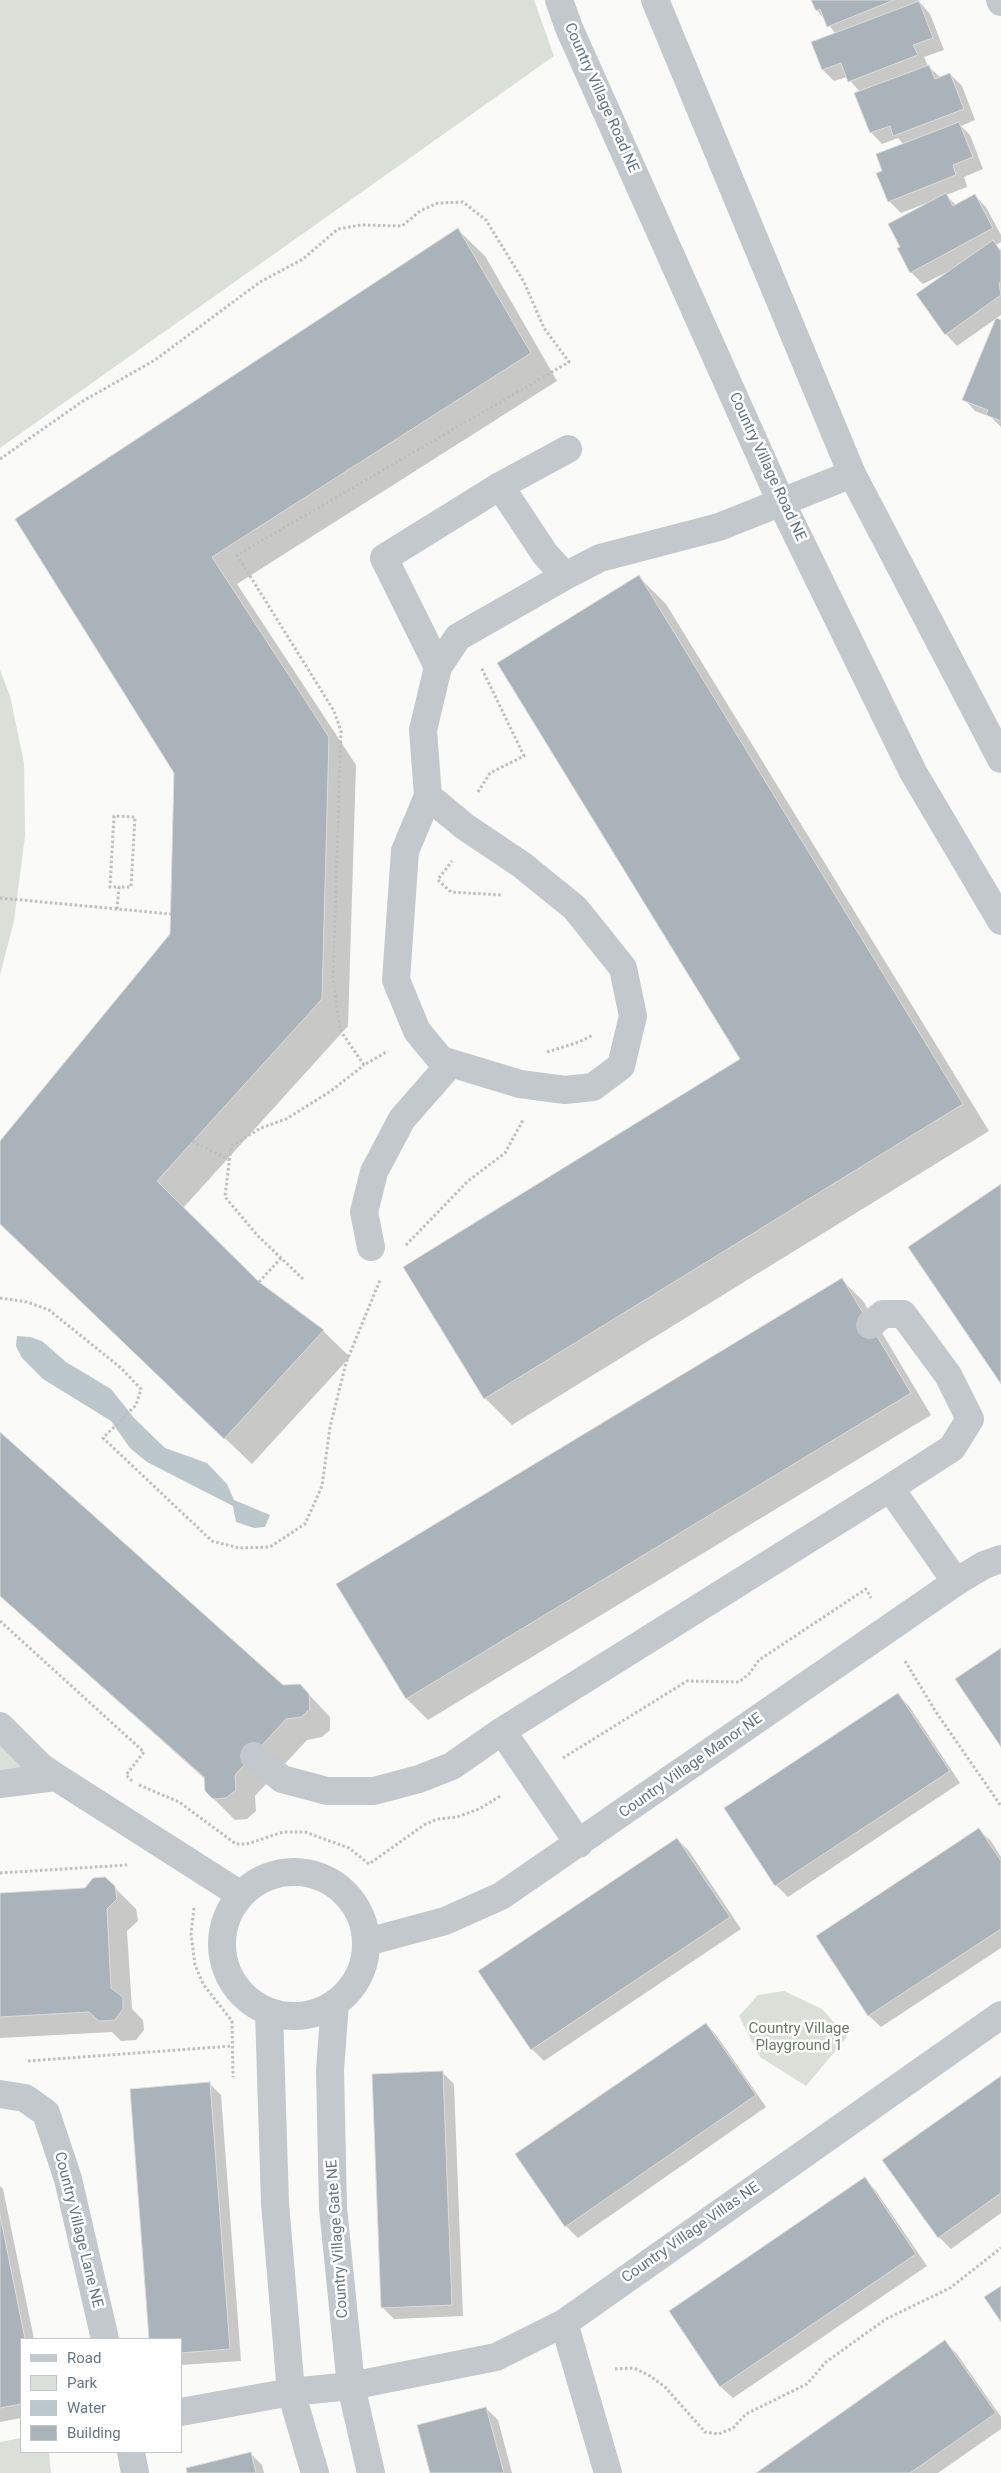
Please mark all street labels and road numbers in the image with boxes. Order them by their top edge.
street label: Country Village Road NE [560,20,642,176]
street label: Country Village Road NE [725,390,809,544]
street label: Country Village Manor NE [616,1710,766,1822]
street label: Country Village Lane NE [50,2150,106,2310]
street label: Country Village Gate NE [323,2159,353,2319]
street label: Country Village Villas NE [619,2179,763,2287]

